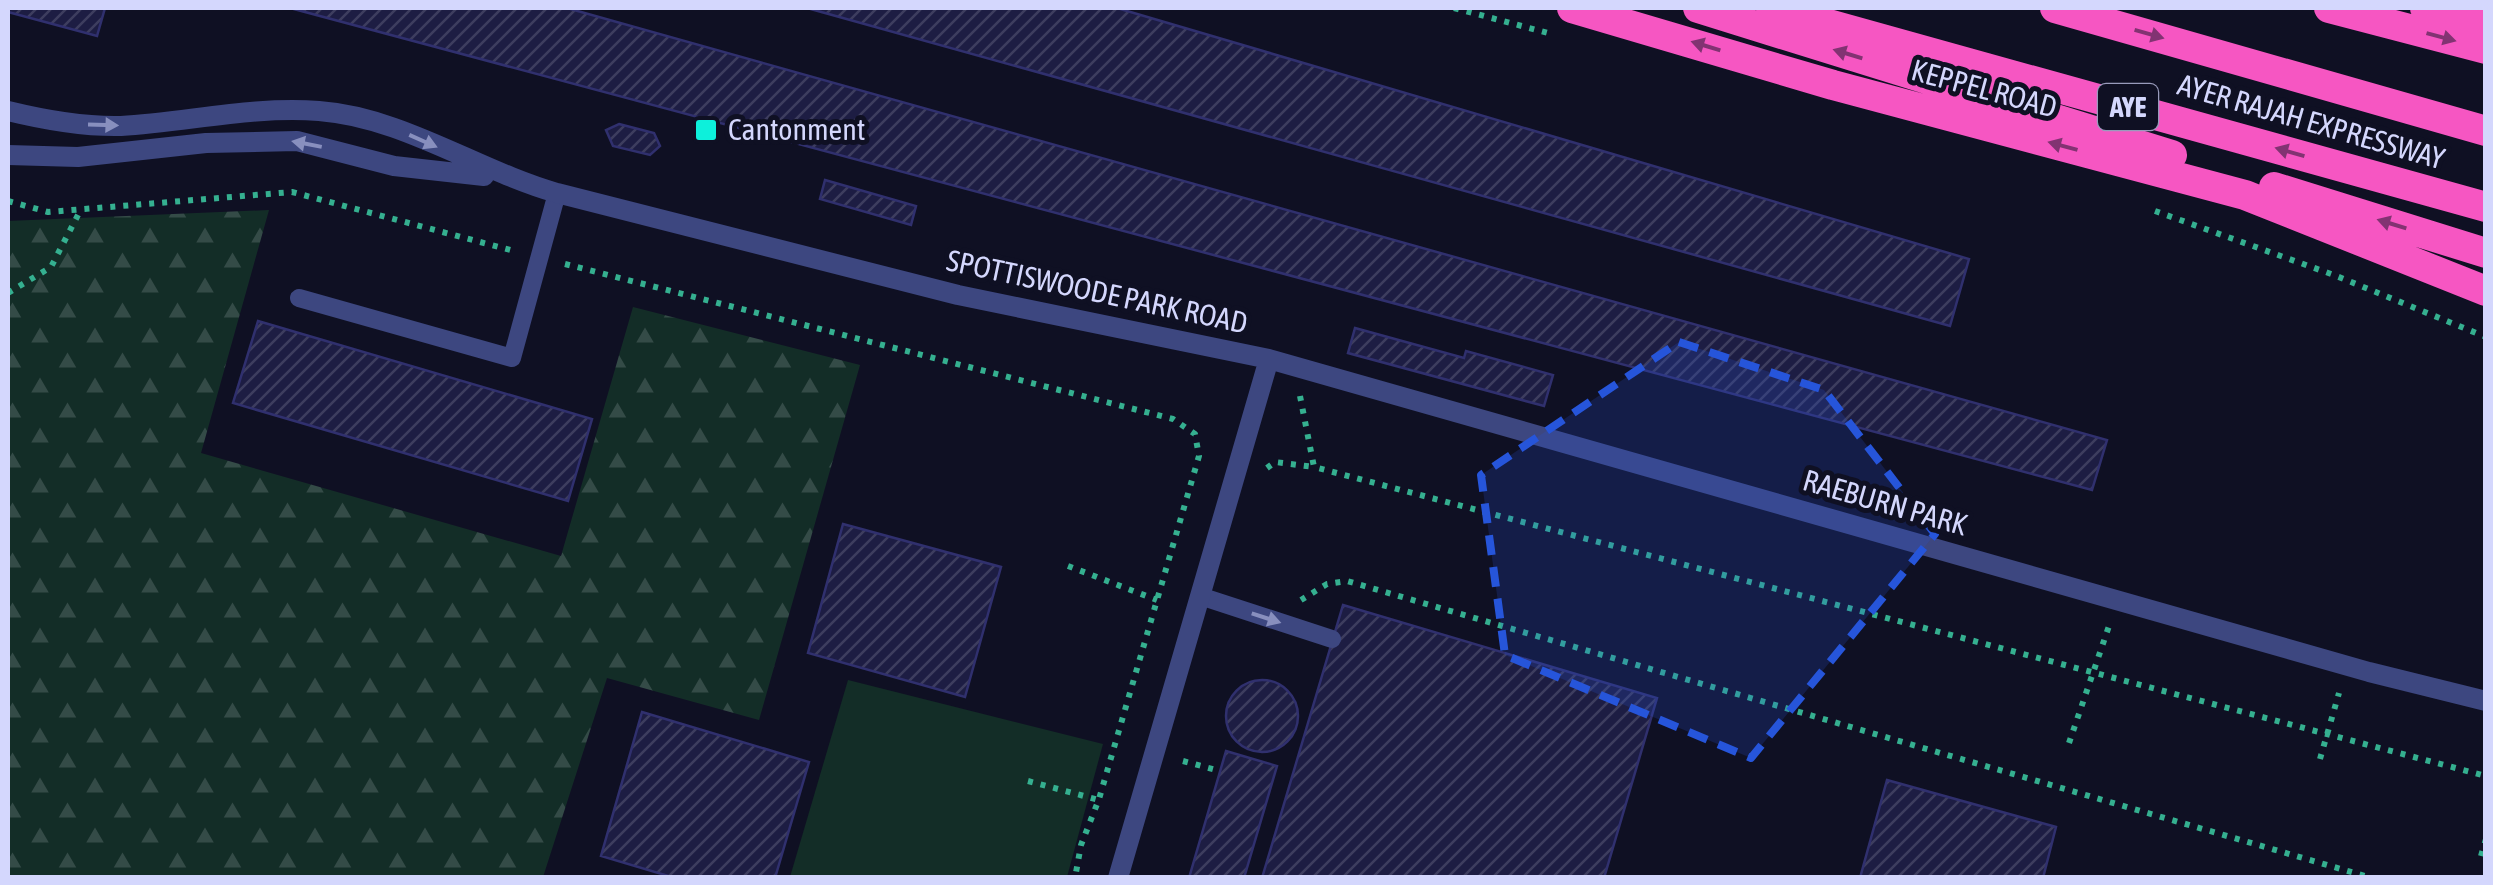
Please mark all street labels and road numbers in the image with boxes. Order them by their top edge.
street label: KEPPEL ROAD [1908,52,2061,124]
street label: AYER RAJAH EXPRESSWAY [2174,67,2449,176]
road number: AYE [2098,84,2158,130]
street label: SPOTTISWOODE PARK ROAD [944,243,1251,340]
street label: RAEBURN PARK [1799,462,1972,542]

